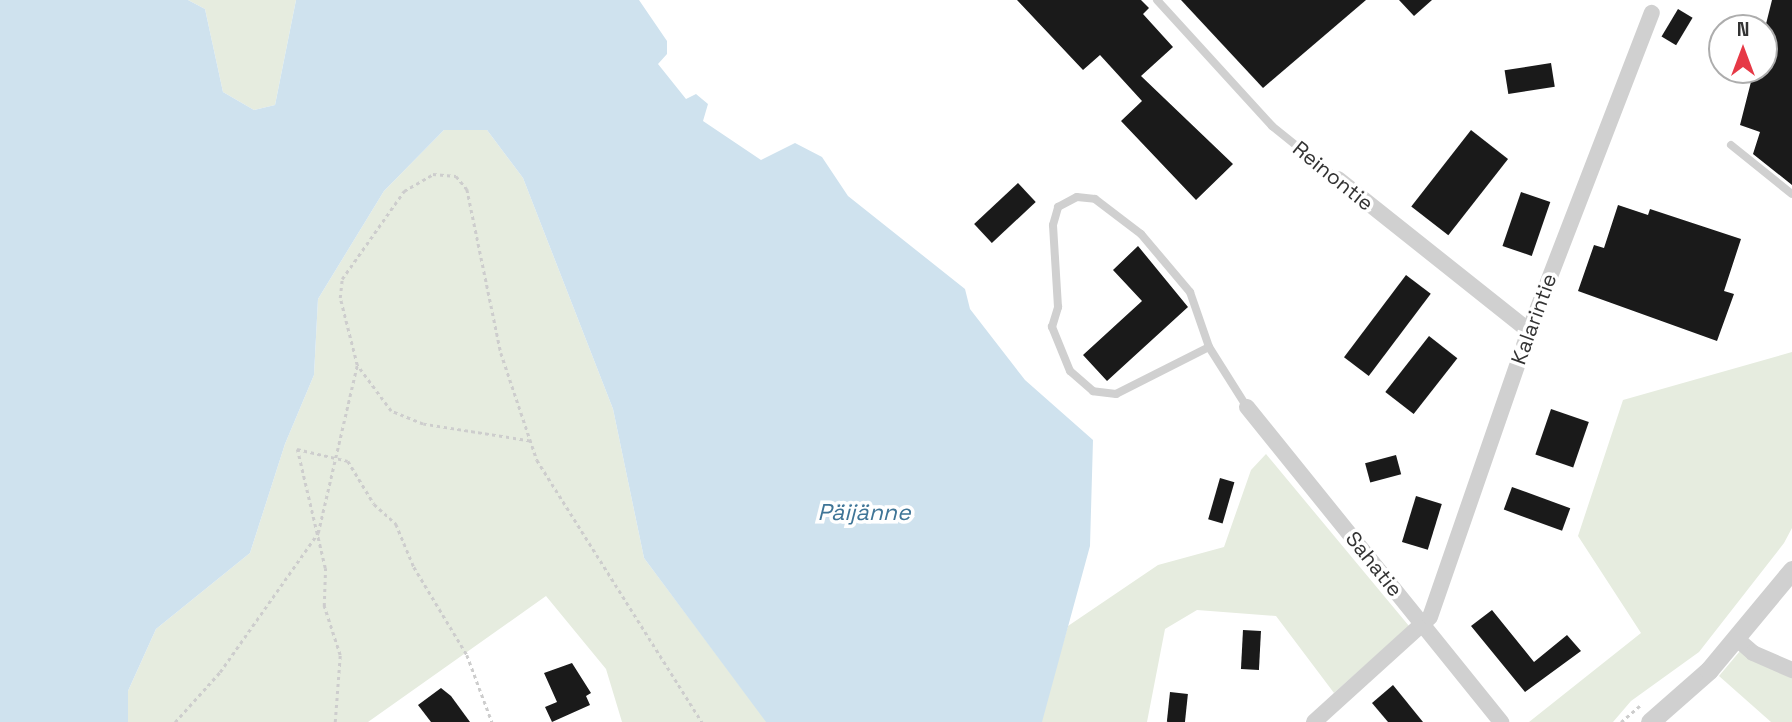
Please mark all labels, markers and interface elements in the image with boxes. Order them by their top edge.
north arrow [1708,14,1778,84]
text: N [1737,17,1749,42]
street label: Reinontie [1288,136,1378,216]
street label: Kalarintie [1506,270,1562,368]
water label: Päijänne [817,498,911,526]
street label: Sahatie [1340,526,1408,602]

